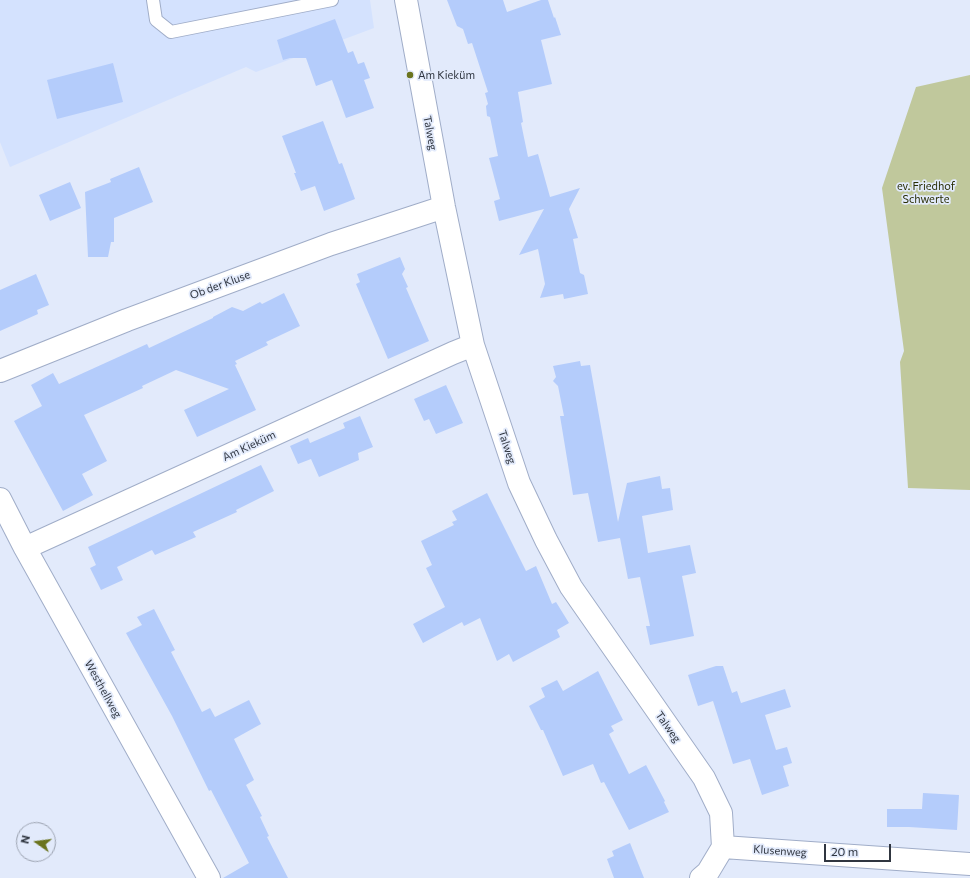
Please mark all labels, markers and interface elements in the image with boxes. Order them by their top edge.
place label: Am Kieküm [418,68,475,82]
marker: Am Kieküm [405,70,415,80]
street label: Talweg [420,115,440,151]
park label: ev. Friedhof Schwerte [897,179,955,205]
street label: Ob der Kluse [188,268,252,302]
street label: Am Kieküm [220,428,278,464]
street label: Talweg [495,428,519,466]
street label: Westhellweg [82,658,124,720]
street label: Talweg [653,709,683,745]
north arrow [16,822,56,862]
text: N [18,834,32,845]
scale bar [826,836,893,862]
street label: Klusenweg [753,843,807,859]
text: 20 m [831,844,858,858]

